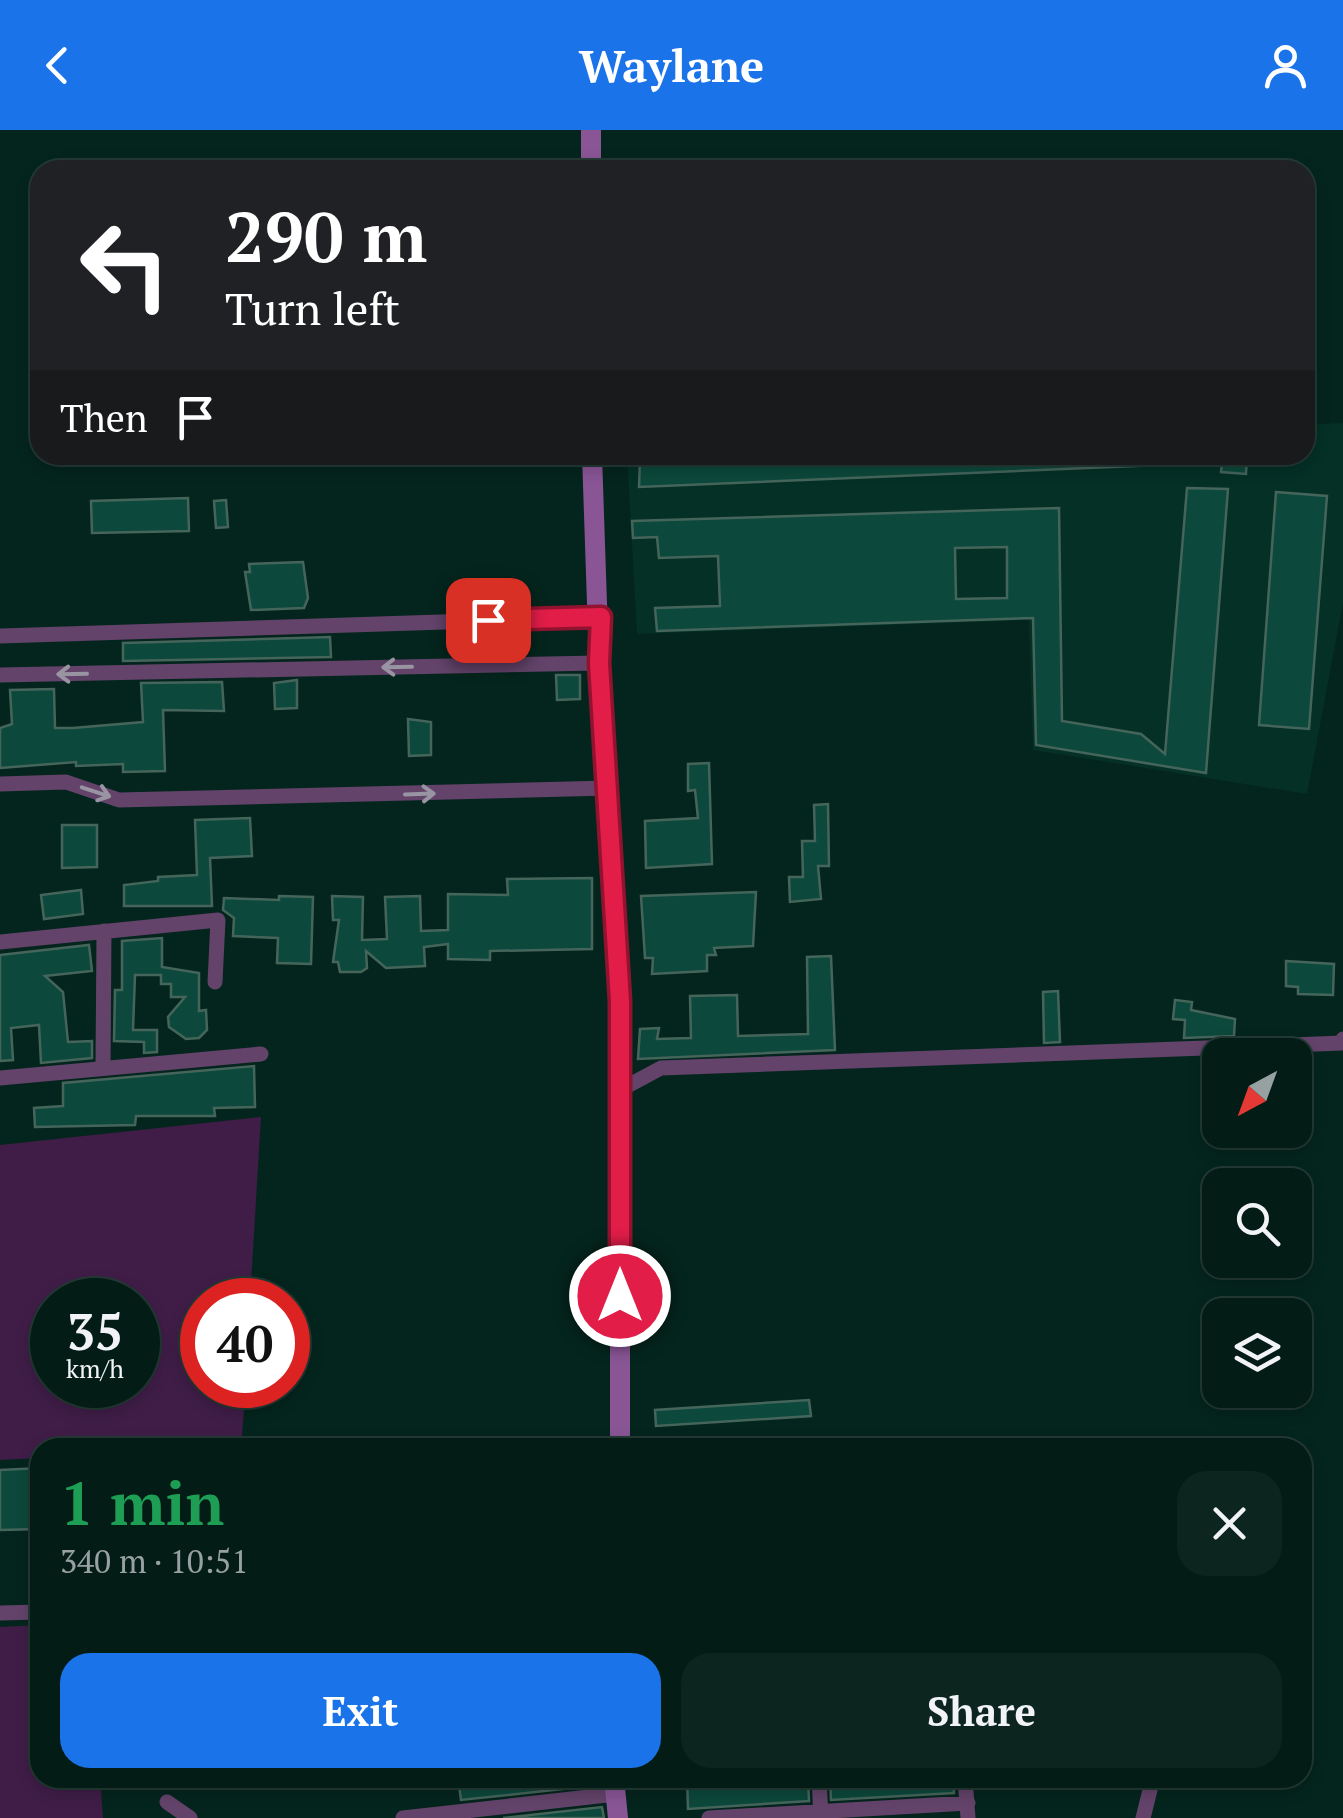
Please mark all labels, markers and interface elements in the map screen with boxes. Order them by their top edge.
text: Waylane [579,35,764,95]
icon: back [30,38,85,93]
icon: person [1258,38,1313,93]
text: 290 m [225,189,427,282]
icon: left [60,200,190,330]
text: Turn left [225,278,400,338]
icon: arrive [168,390,223,445]
text: Then [60,393,148,443]
pin [446,578,531,663]
icon: arrive [461,593,516,648]
one-way arrow [381,658,413,677]
one-way arrow [56,664,88,683]
one-way arrow [80,784,111,802]
one-way arrow [403,784,435,803]
north arrow [1202,1038,1312,1148]
map controls [1202,1038,1312,1408]
button: search [1202,1168,1312,1278]
position arrow [568,1244,672,1348]
speed limit sign: 40 [180,1278,310,1408]
text: 35 [67,1298,123,1364]
button: layers [1202,1298,1312,1408]
text: km/h [66,1352,124,1385]
text: 1 min [60,1463,224,1542]
button: close [1177,1471,1282,1576]
text: 340 m · 10:51 [60,1540,248,1582]
button: Exit [60,1653,661,1768]
button: Share [681,1653,1282,1768]

